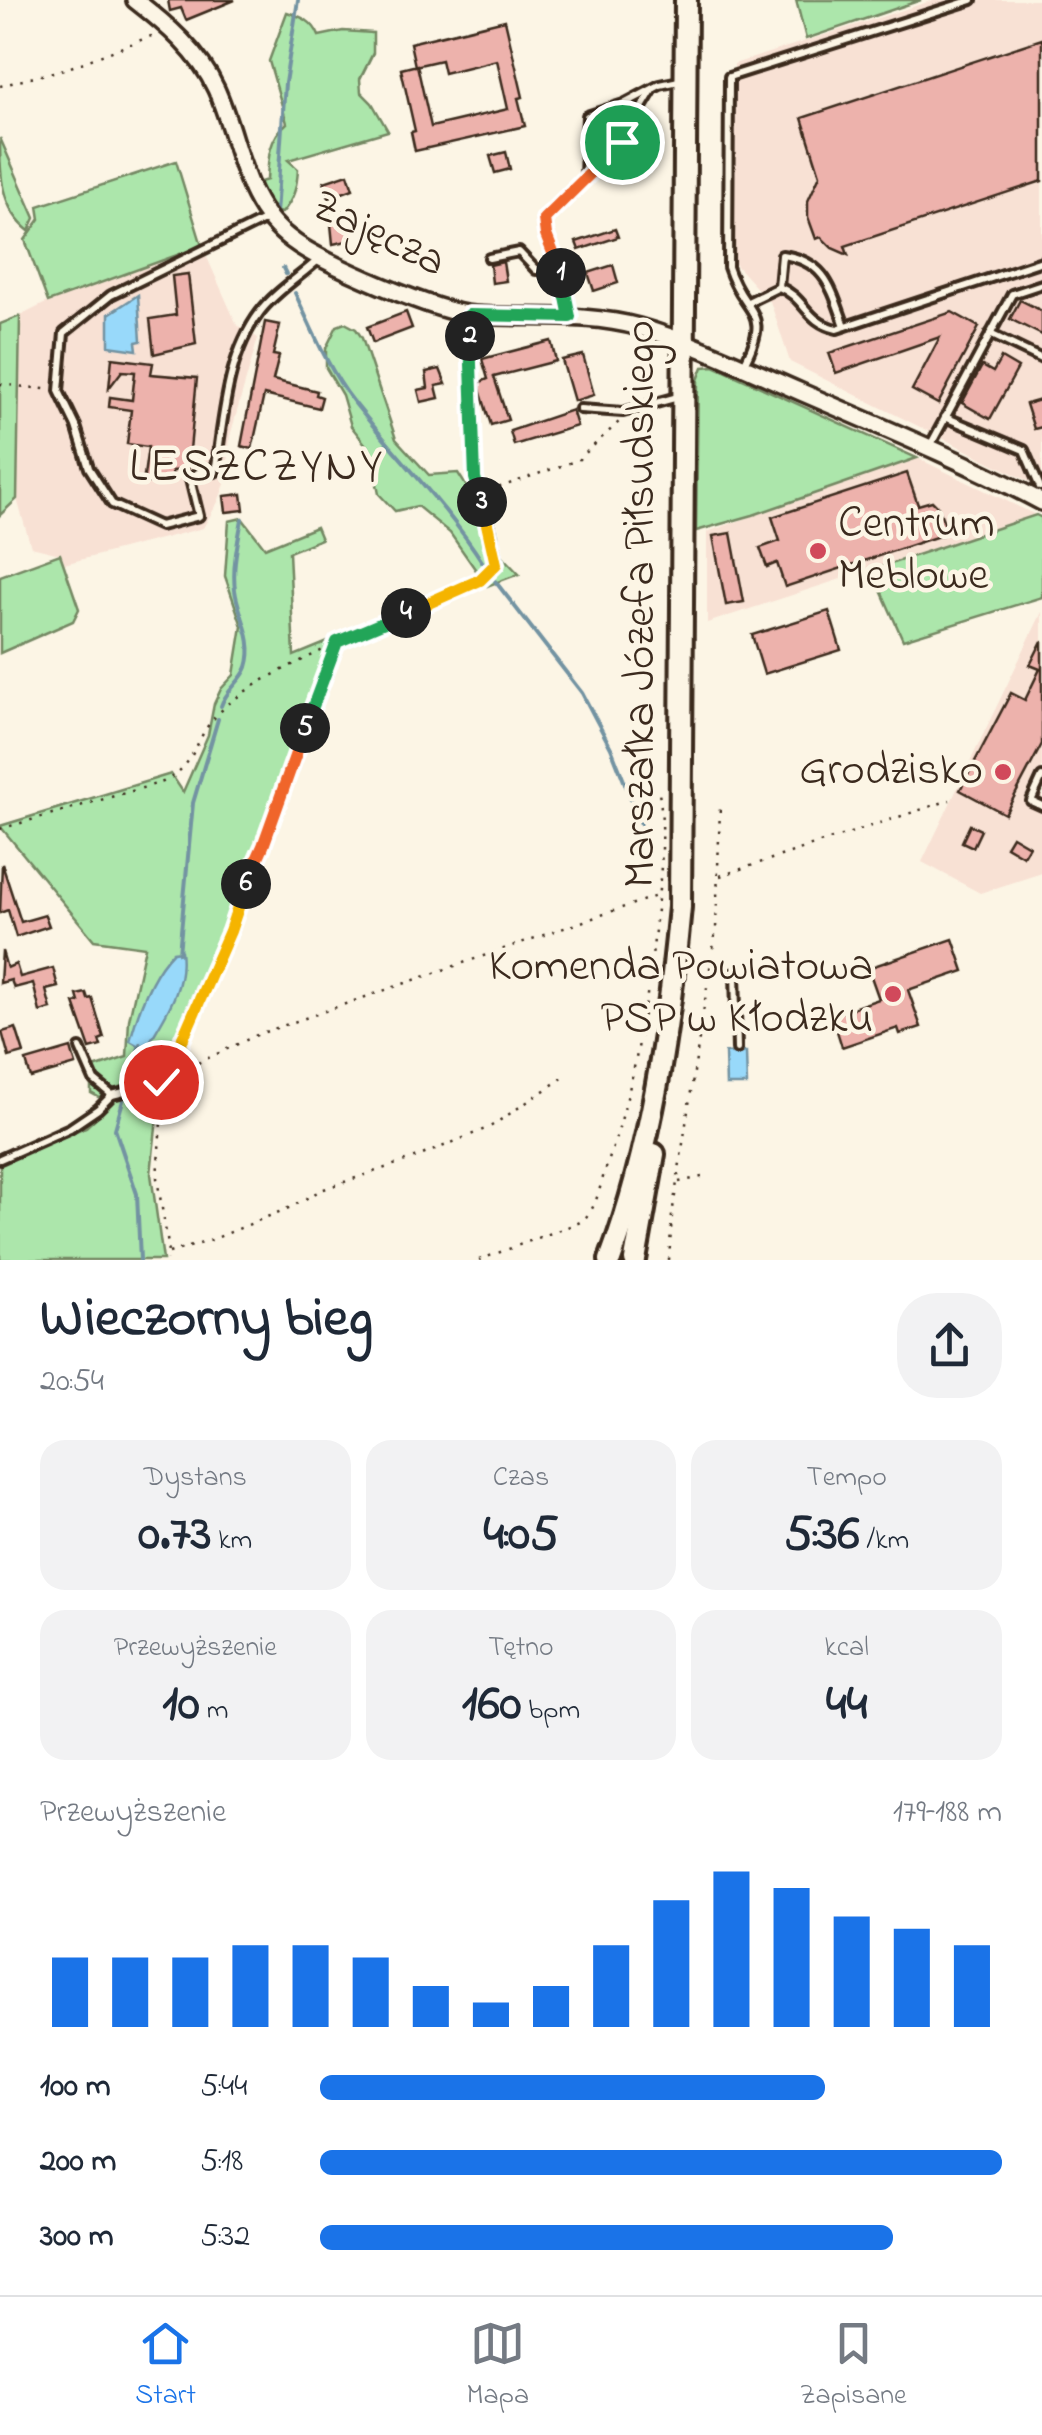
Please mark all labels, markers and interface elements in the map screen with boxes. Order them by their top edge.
pin [580,100,665,185]
icon: arrive [595,115,650,170]
street label: Zajęcza [300,174,456,296]
pin: 1 [536,248,586,298]
text: 1 [557,252,565,293]
pin: 2 [445,311,495,361]
text: 2 [463,315,477,356]
street label: Marszałka Józefa Piłsudskiego [609,320,676,888]
district label: LESZCZYNY [129,433,385,503]
pin: 3 [457,477,507,527]
text: 3 [476,481,488,522]
place label: Centrum Meblowe [838,492,995,610]
marker: Centrum Meblowe [807,540,829,562]
pin: 4 [381,588,431,638]
text: 4 [400,592,412,633]
pin: 5 [280,703,330,753]
text: 5 [297,707,313,748]
place label: Grodzisko [799,739,983,805]
marker: Grodzisko [992,761,1014,783]
pin: 6 [221,859,271,909]
text: 6 [240,863,252,904]
place label: Komenda Powiatowa PSP w Kłodzku [489,935,873,1053]
marker: Komenda Powiatowa PSP w Kłodzku [882,983,904,1005]
pin [119,1040,204,1125]
icon: check [134,1055,189,1110]
text: Wieczorny bieg [40,1281,373,1361]
button: share [897,1293,1002,1398]
text: 20:54 [40,1359,104,1406]
text: Dystans [144,1458,247,1499]
text: Czas [493,1458,549,1499]
text: Tempo [807,1458,887,1499]
text: 0.73 [138,1499,211,1572]
text: 4:05 [483,1499,559,1572]
text: 5:36 [784,1499,860,1572]
text: km [211,1521,252,1562]
text: /km [860,1521,909,1562]
text: Przewyższenie [114,1628,277,1669]
text: Tętno [488,1628,554,1669]
text: kcal [824,1628,869,1669]
text: 10 [162,1669,200,1742]
text: 160 [462,1669,521,1742]
text: 44 [826,1669,867,1742]
text: m [200,1691,228,1732]
text: bpm [521,1691,580,1732]
text: Przewyższenie [40,1790,226,1837]
text: 179–188 m [893,1790,1002,1837]
text: 100 m [40,2064,111,2111]
text: 5:44 [200,2064,247,2111]
text: 200 m [40,2139,116,2186]
text: 5:18 [200,2139,243,2186]
text: 300 m [40,2214,114,2261]
text: 5:32 [200,2214,250,2261]
tab: Start [135,2316,196,2417]
tab: Mapa [467,2316,529,2417]
tab: Zapisane [800,2316,907,2417]

